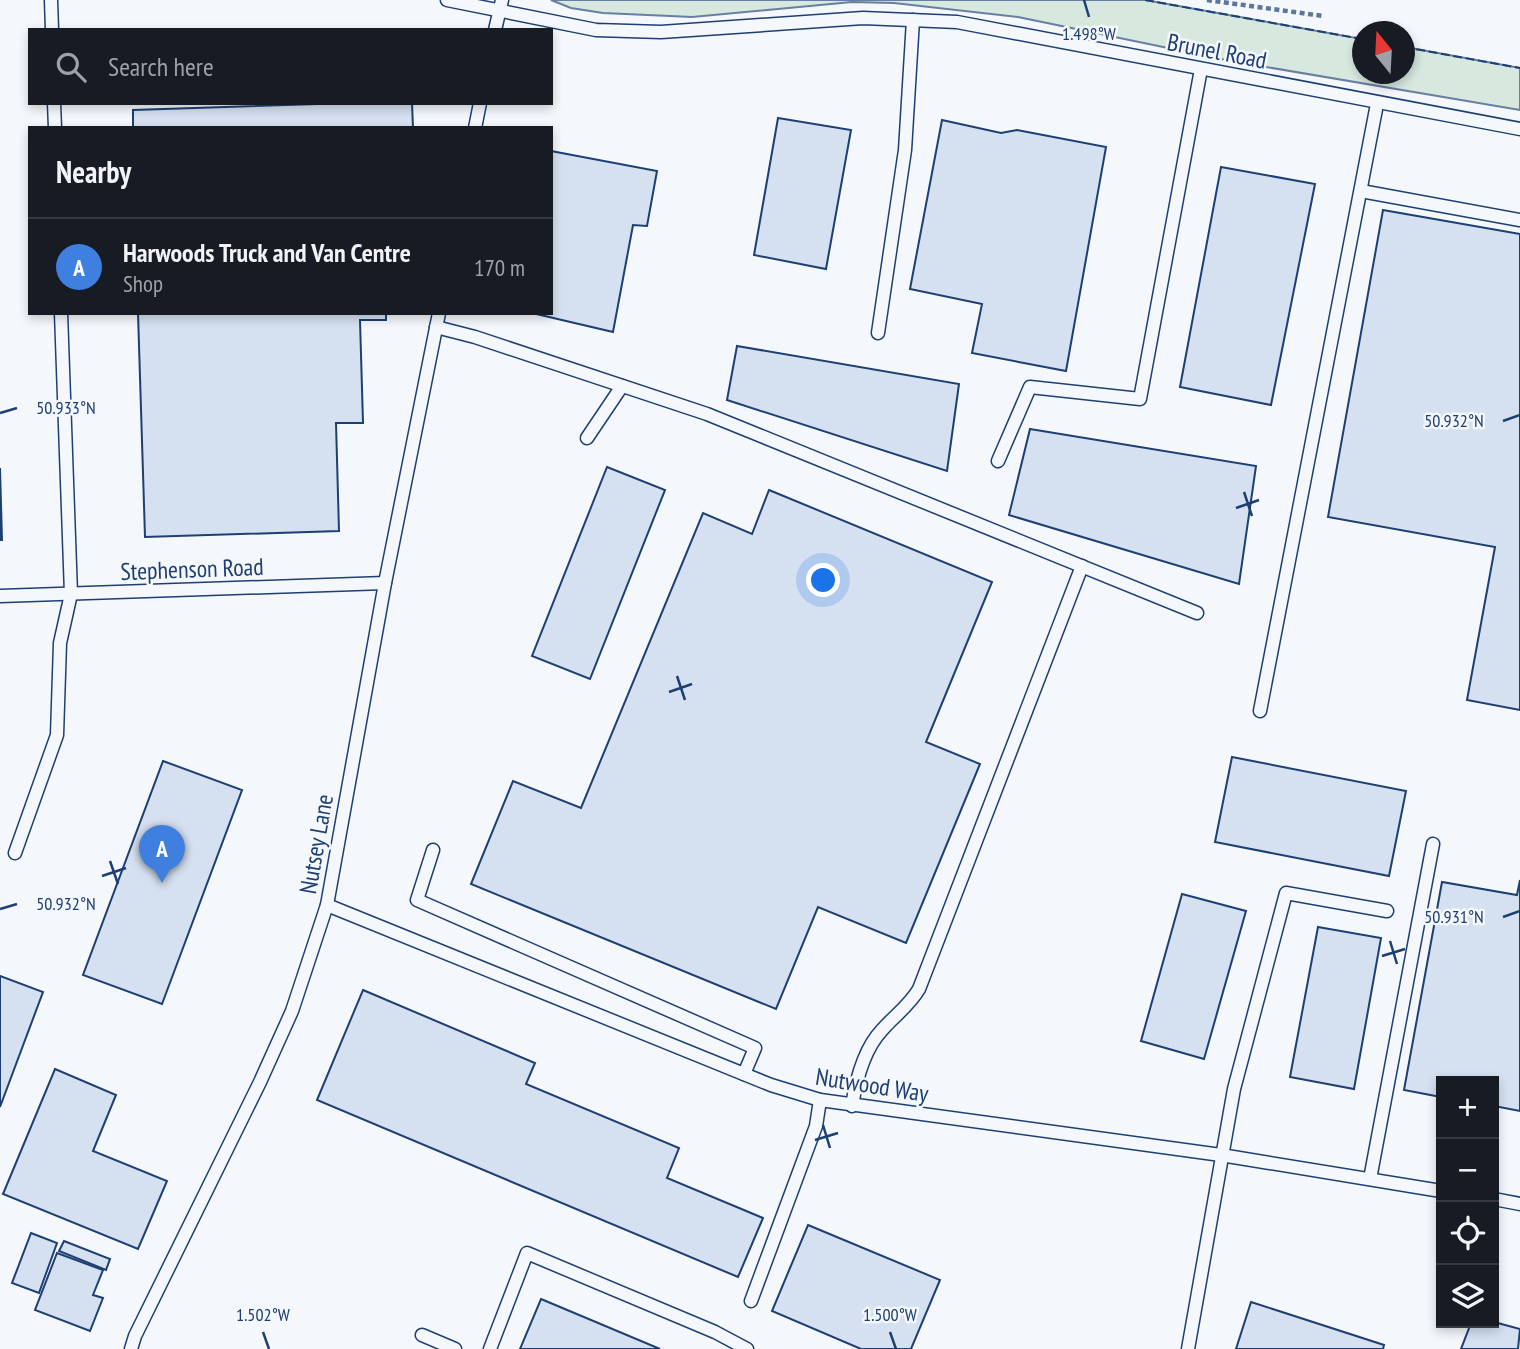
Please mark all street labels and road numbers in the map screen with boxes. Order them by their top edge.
street label: Brunel Road [1165,26,1269,76]
street label: Stephenson Road [120,551,264,587]
street label: Nutsey Lane [292,792,340,896]
street label: Nutwood Way [813,1061,931,1109]

